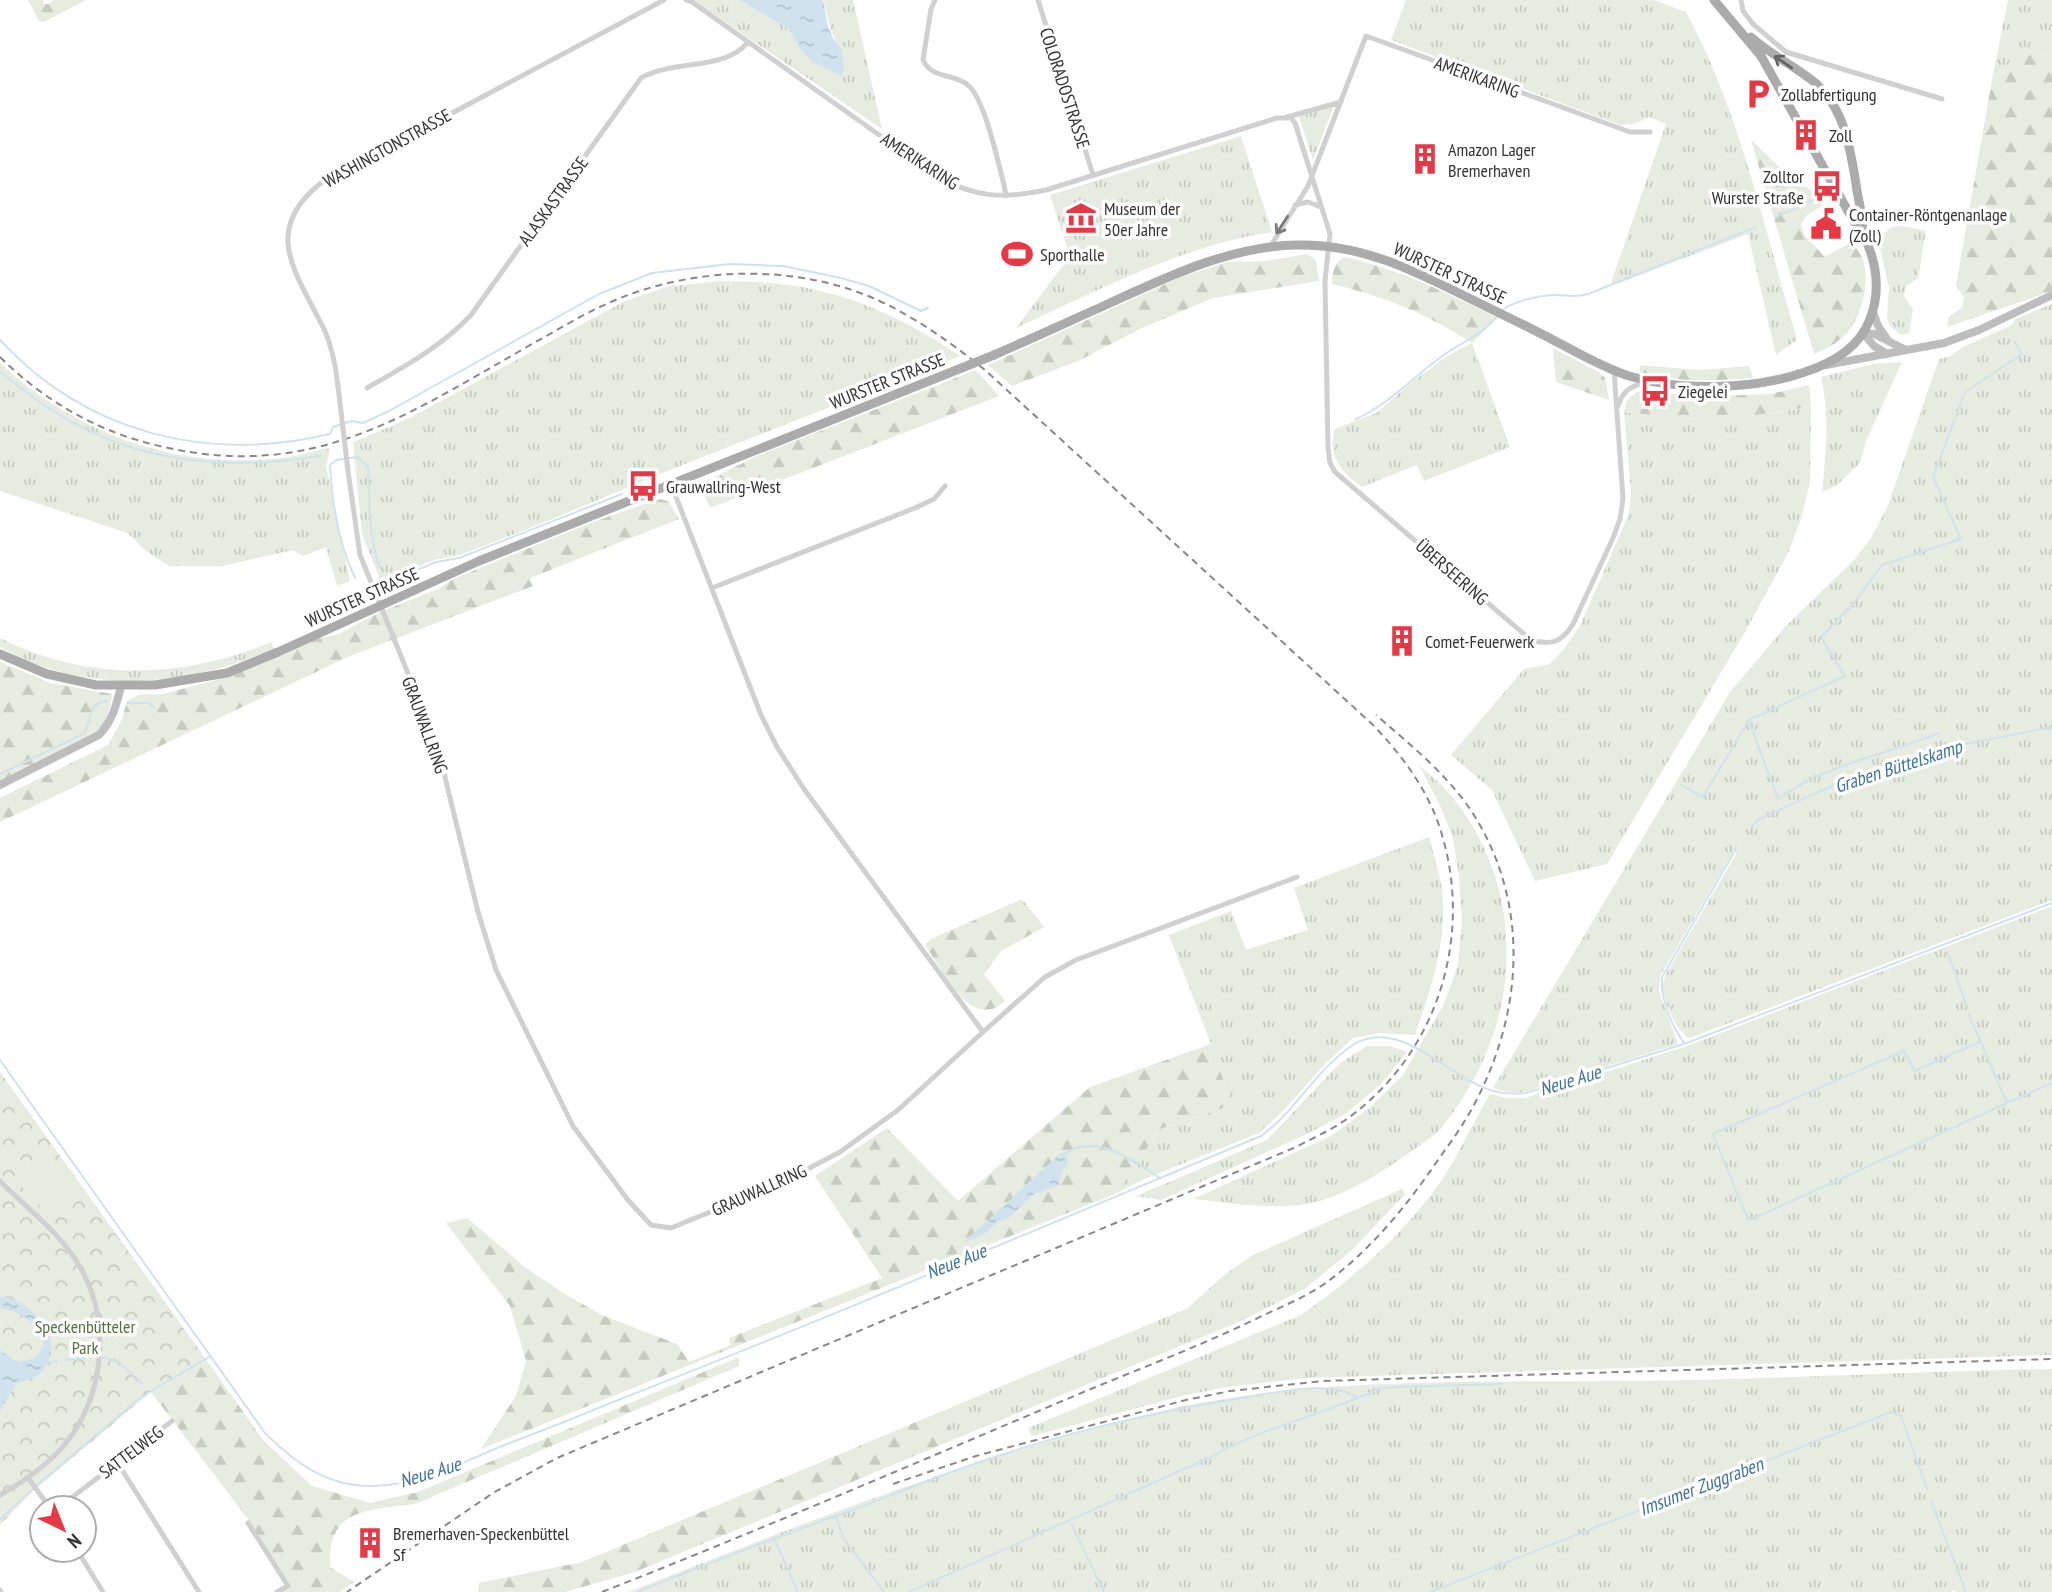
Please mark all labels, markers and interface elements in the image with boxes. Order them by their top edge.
street label: COLORADOSTRASSE [1035,25,1095,151]
street label: AMERIKARING [1431,51,1523,103]
one-way arrow [1774,55,1793,69]
parking icon: Zollabfertigung [1741,77,1775,111]
place label: Zollabfertigung [1781,83,1877,106]
street label: WASHINGTONSTRASSE [319,103,455,193]
building icon: Zoll [1789,118,1823,152]
place label: Zoll [1829,124,1853,147]
street label: AMERIKARING [876,127,964,195]
place label: Amazon Lager Bremerhaven [1448,138,1536,182]
building icon: Amazon Lager Bremerhaven [1408,142,1442,176]
street label: ALASKASTRASSE [513,152,593,250]
place label: Zolltor Wurster Straße [1712,165,1804,209]
bus stop icon: Zolltor Wurster Straße [1810,169,1844,203]
place label: Museum der 50er Jahre [1104,197,1180,241]
museum icon: Museum der 50er Jahre [1064,201,1098,235]
place label: Container-Röntgenanlage (Zoll) [1849,203,2007,247]
public building icon: Container-Röntgenanlage (Zoll) [1809,207,1843,241]
one-way arrow [1275,215,1289,234]
sports icon: Sporthalle [1000,237,1034,271]
street label: WURSTER STRASSE [1390,237,1510,309]
place label: Sporthalle [1040,243,1105,266]
street label: WURSTER STRASSE [826,348,948,414]
bus stop icon: Ziegelei [1638,374,1672,408]
place label: Ziegelei [1678,380,1728,403]
bus stop icon: Grauwallring-West [626,469,660,503]
place label: Grauwallring-West [666,475,781,498]
street label: ÜBERSEERING [1411,534,1493,610]
street label: WURSTER STRASSE [302,562,422,632]
building icon: Comet-Feuerwerk [1385,624,1419,658]
place label: Comet-Feuerwerk [1425,630,1534,653]
street label: GRAUWALLRING [397,673,453,777]
water label: Graben Büttelskamp [1831,734,1966,798]
water label: Neue Aue [1536,1059,1605,1101]
street label: GRAUWALLRING [708,1159,810,1221]
water label: Neue Aue [922,1238,991,1284]
park label: Speckenbütteler Park [35,1315,135,1359]
street label: SATTELWEG [94,1420,168,1484]
water label: Neue Aue [396,1451,465,1493]
water label: Imsumer Zuggraben [1636,1451,1768,1521]
north arrow [28,1494,98,1564]
place label: Bremerhaven-Speckenbüttel Sf [393,1522,570,1566]
building icon: Bremerhaven-Speckenbüttel Sf [353,1526,387,1560]
text: N [63,1529,87,1554]

